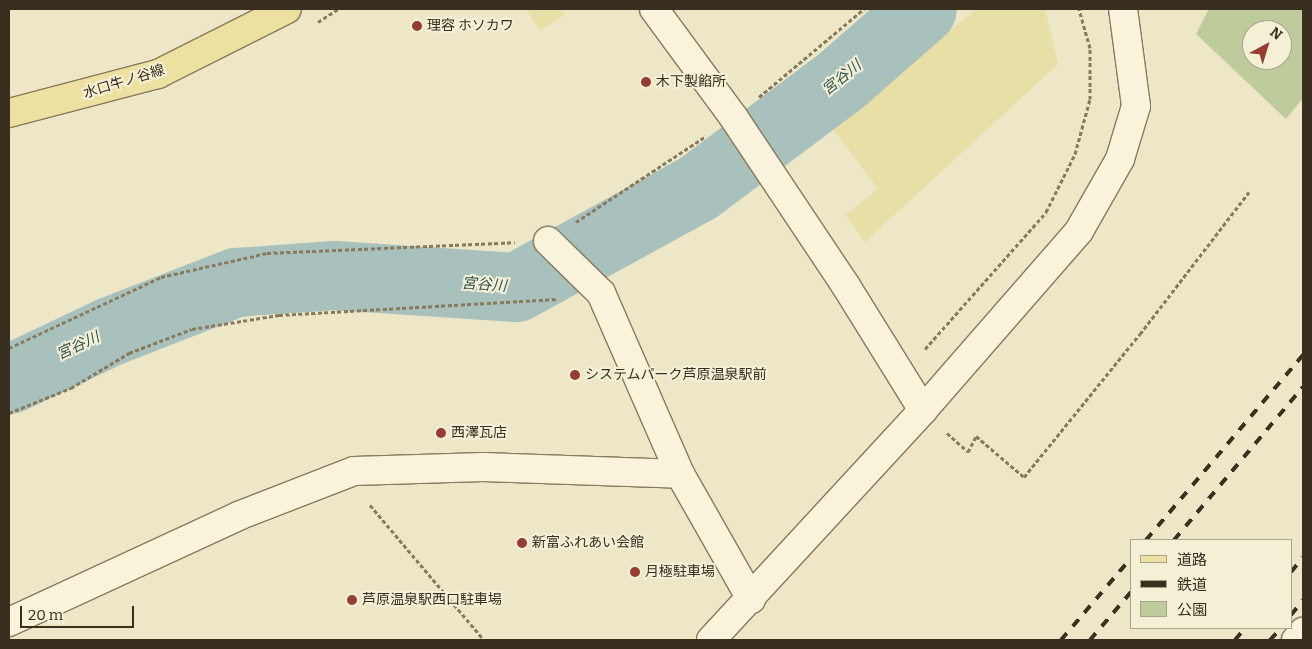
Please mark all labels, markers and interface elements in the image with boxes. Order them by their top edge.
place label: 理容 ホソカワ [427,18,514,34]
marker: 理容 ホソカワ [411,20,423,32]
north arrow [1242,20,1292,70]
text: N [1267,24,1286,44]
water label: 宮谷川 [819,57,865,99]
street label: 水口牛ノ谷線 [81,62,167,102]
place label: 木下製餡所 [656,74,726,90]
marker: 木下製餡所 [640,76,652,88]
water label: 宮谷川 [461,274,507,296]
water label: 宮谷川 [54,328,102,364]
place label: システムパーク芦原温泉駅前 [585,367,767,383]
marker: システムパーク芦原温泉駅前 [569,369,581,381]
place label: 西澤瓦店 [451,425,507,441]
marker: 西澤瓦店 [435,427,447,439]
place label: 新富ふれあい会館 [532,535,644,551]
marker: 新富ふれあい会館 [516,537,528,549]
legend [1130,539,1292,629]
text: 道路 [1177,551,1207,569]
place label: 月極駐車場 [645,564,715,580]
marker: 月極駐車場 [629,566,641,578]
text: 鉄道 [1177,576,1207,594]
place label: 芦原温泉駅西口駐車場 [362,592,502,608]
marker: 芦原温泉駅西口駐車場 [346,594,358,606]
scale bar [22,596,136,628]
text: 公園 [1177,601,1207,619]
text: 20 m [28,606,63,624]

